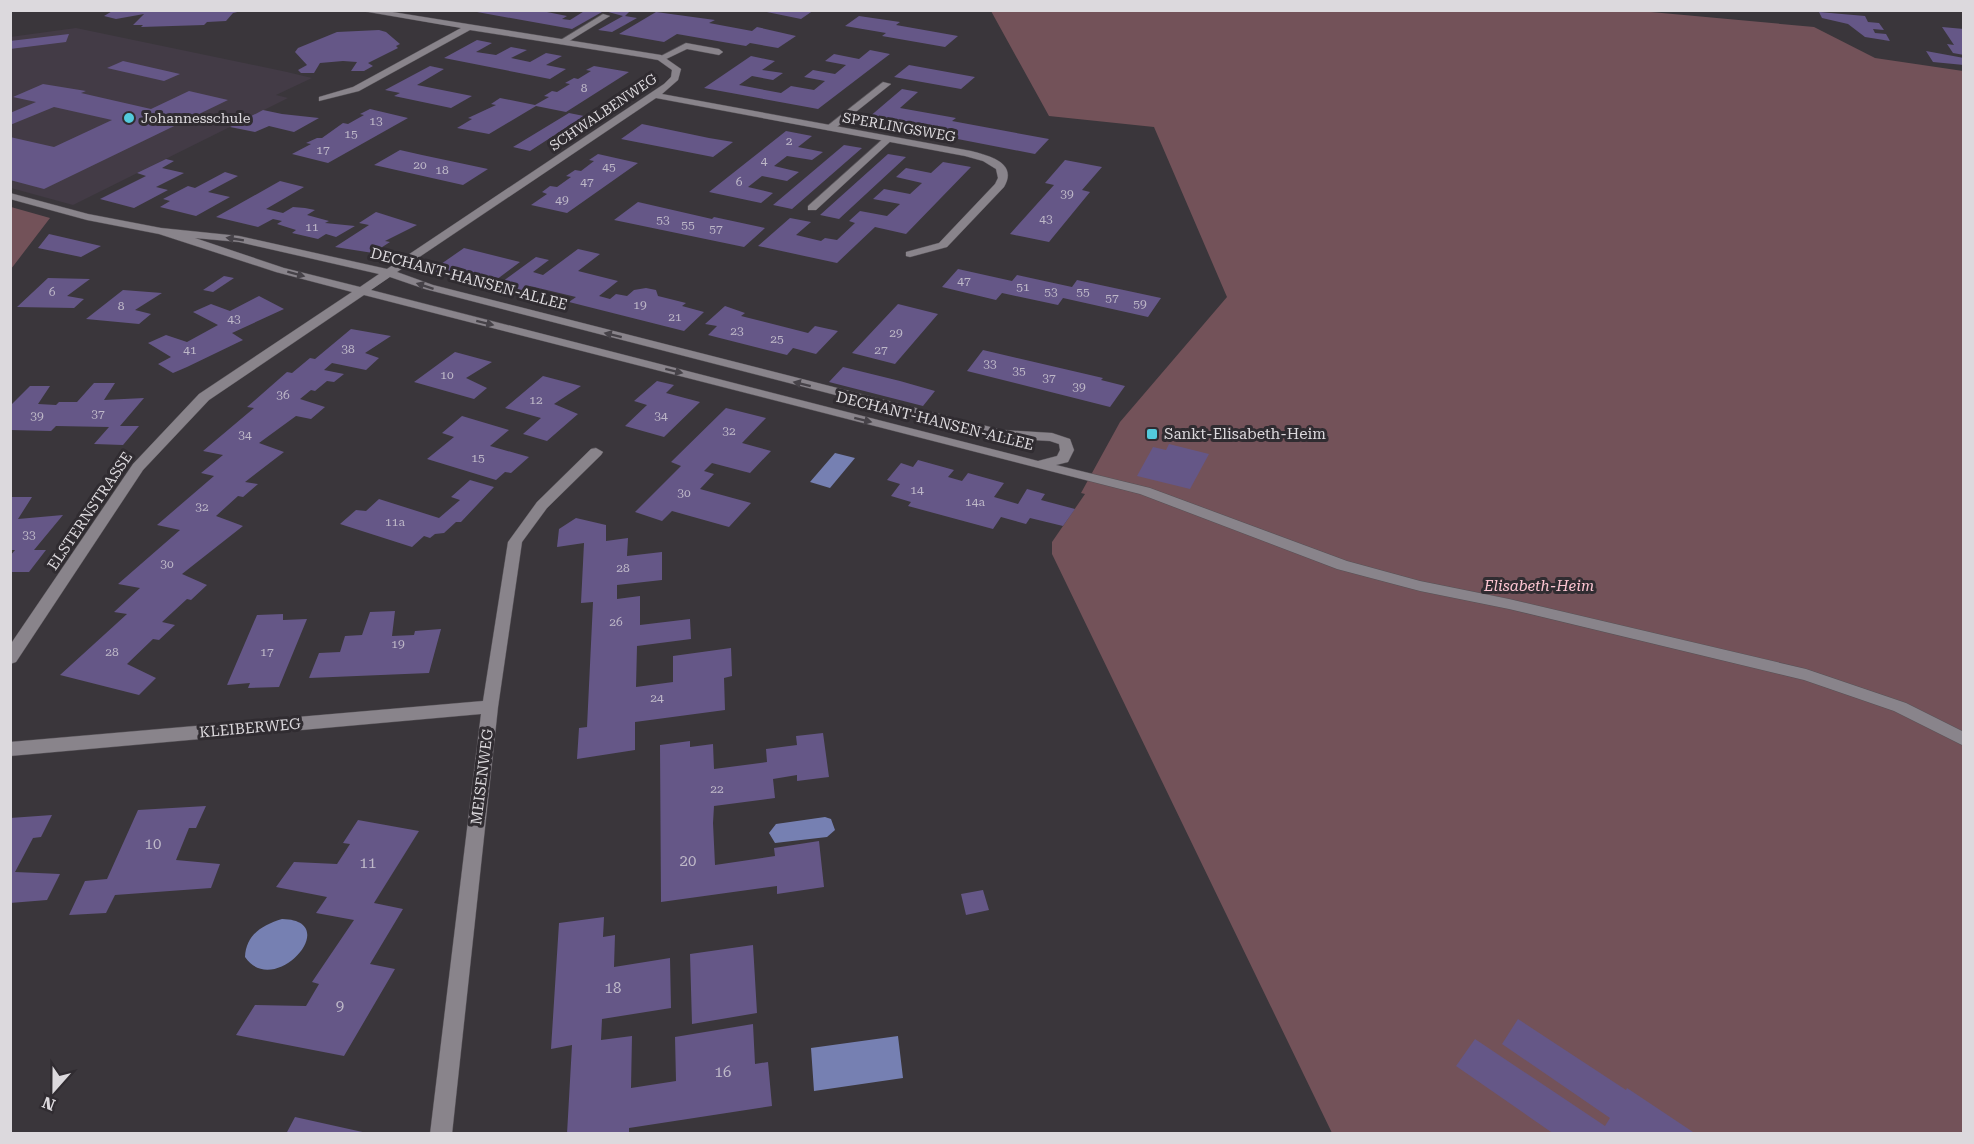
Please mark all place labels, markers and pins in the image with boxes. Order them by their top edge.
place label: Johannesschule [141,110,251,126]
marker: Johannesschule [122,111,136,125]
place label: Sankt-Elisabeth-Heim [1164,425,1326,443]
marker: Sankt-Elisabeth-Heim [1145,427,1159,441]

